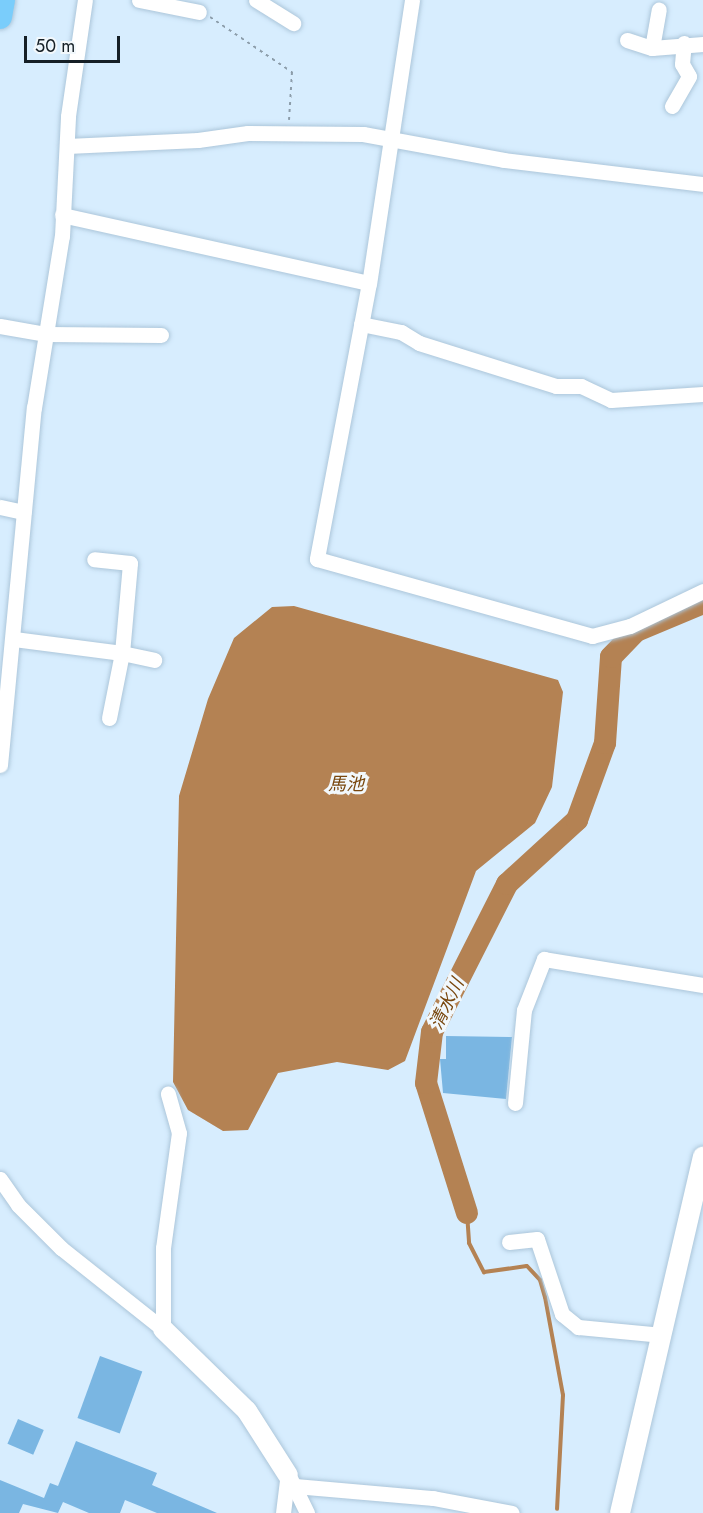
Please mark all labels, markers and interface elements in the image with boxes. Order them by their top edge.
scale bar [27,24,123,62]
text: 50 m [35,33,75,59]
water label: 馬池 [328,773,364,795]
water label: 清水川 [425,975,469,1033]

